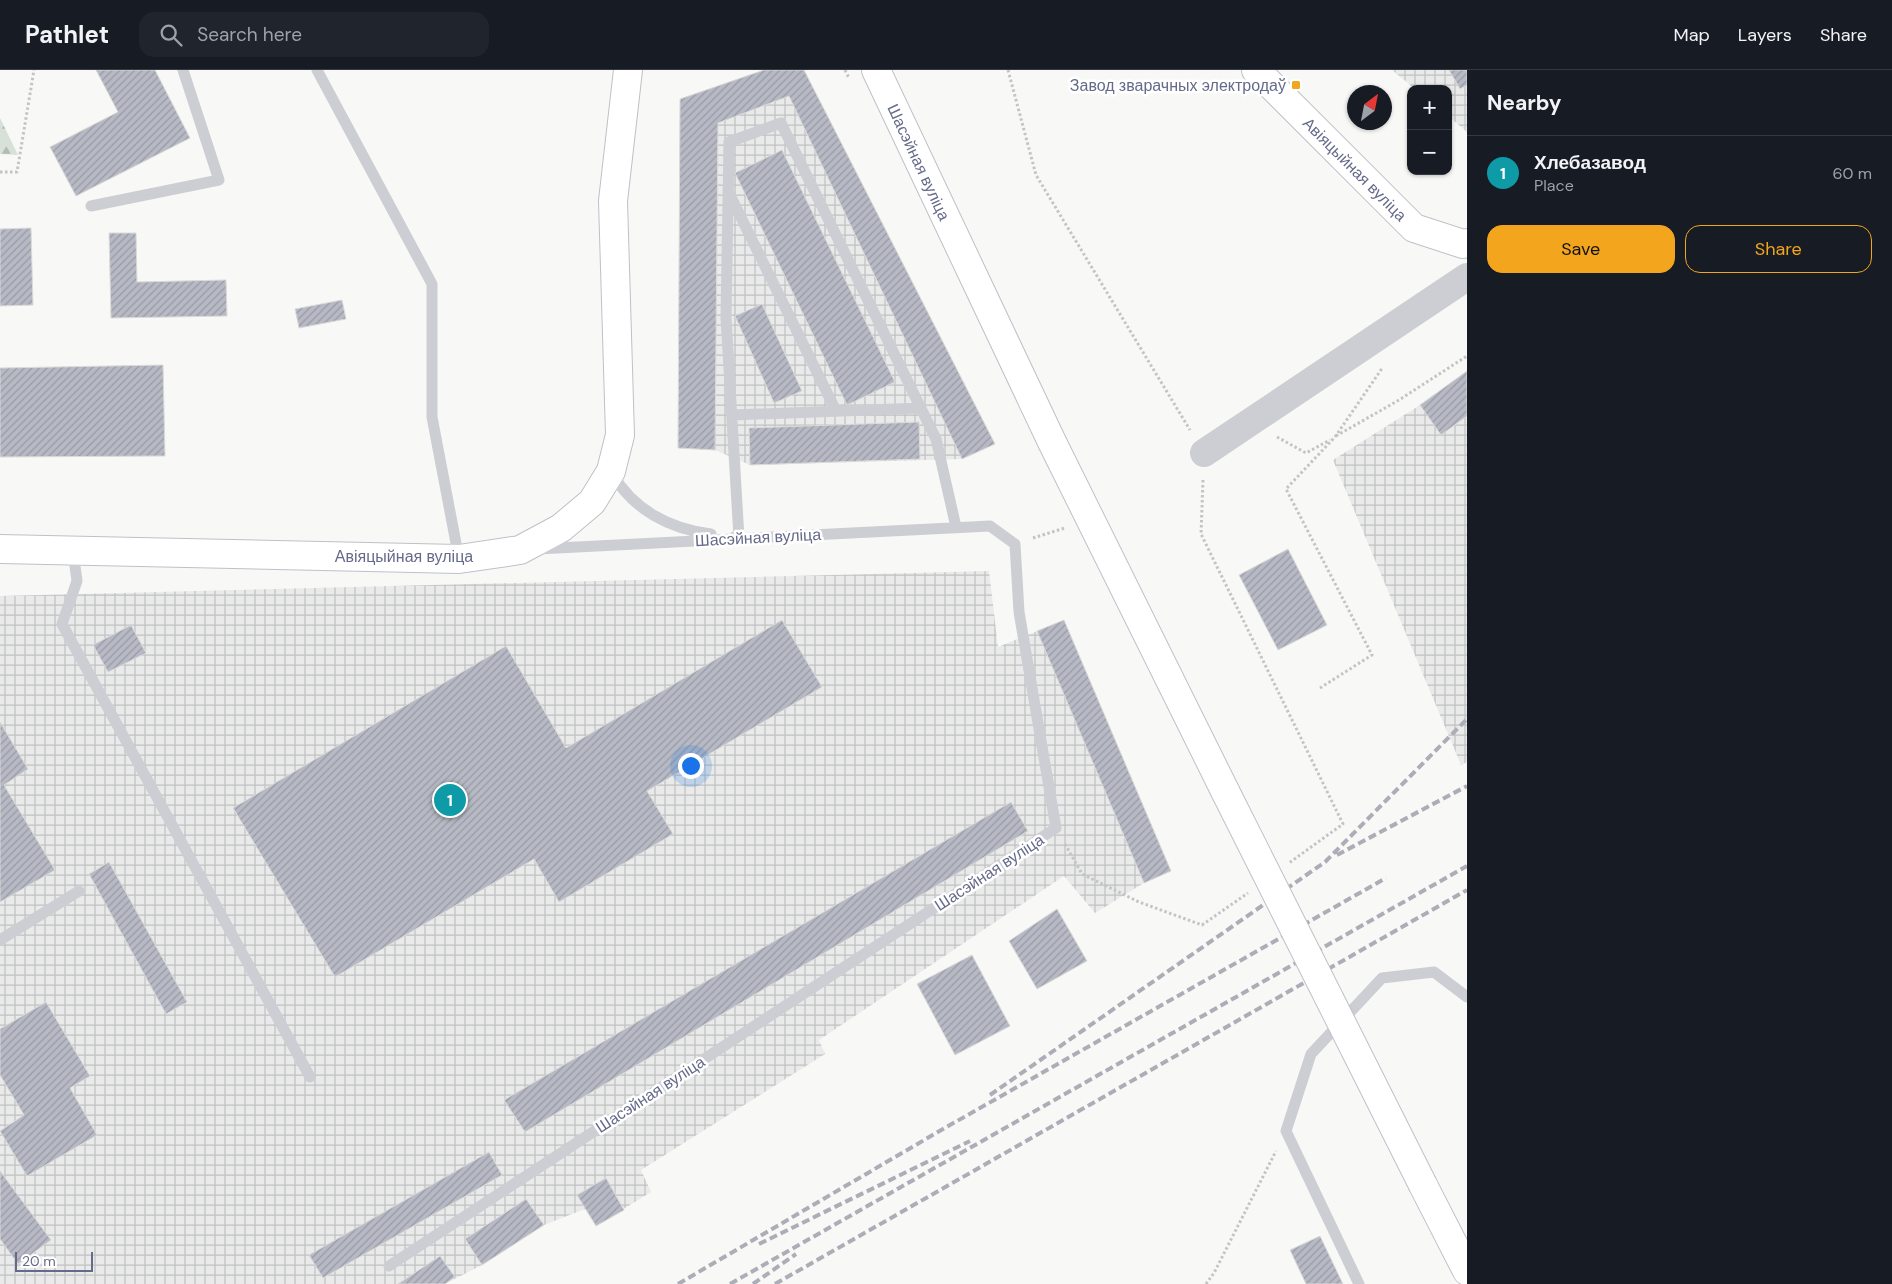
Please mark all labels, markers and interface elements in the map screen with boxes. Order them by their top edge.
search box [139,12,489,57]
text: Pathlet [25,19,109,50]
icon: search [157,21,185,49]
text: Search here [197,22,302,47]
text: Map [1674,23,1710,47]
text: Layers [1738,23,1792,47]
text: Share [1820,23,1867,47]
place label: Завод зварачных электродаў [1070,75,1286,96]
marker: Завод зварачных электродаў [1290,79,1302,91]
north arrow [1347,85,1392,130]
map controls [1407,85,1452,175]
button: + [1407,85,1452,130]
text: Nearby [1487,89,1561,117]
street label: Шасэйная вуліца [882,101,955,224]
street label: Авіяцыйная вуліца [1298,113,1411,226]
button: − [1407,130,1452,175]
text: Хлебазавод [1534,150,1646,175]
text: 1 [1500,163,1506,184]
text: 60 m [1832,163,1872,184]
text: Place [1534,175,1574,196]
button: Save [1487,225,1675,273]
button: Share [1685,225,1872,273]
street label: Шасэйная вуліца [694,524,822,551]
street label: Авіяцыйная вуліца [335,546,473,567]
your location [678,753,704,779]
pin: 1 [434,781,466,819]
street label: Шасэйная вуліца [931,829,1048,916]
street label: Шасэйная вуліца [592,1051,709,1138]
scale bar [15,1249,92,1272]
text: 20 m [22,1252,56,1270]

